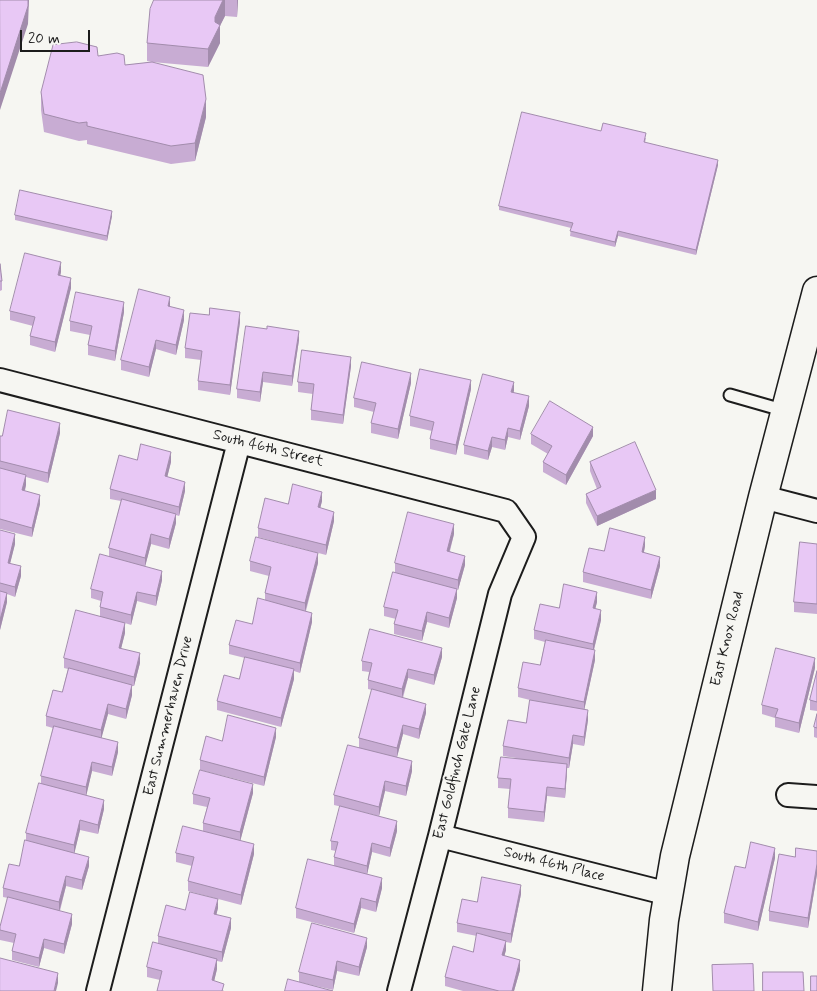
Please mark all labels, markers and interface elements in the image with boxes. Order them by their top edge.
scale bar [22,20,92,52]
text: 20 m [28,29,60,49]
street label: South 46th Street [211,427,325,471]
street label: East Knox Road [707,590,749,688]
street label: East Summerhaven Drive [140,634,198,798]
street label: East Goldfinch Gate Lane [430,685,486,841]
street label: South 46th Place [502,844,606,886]

